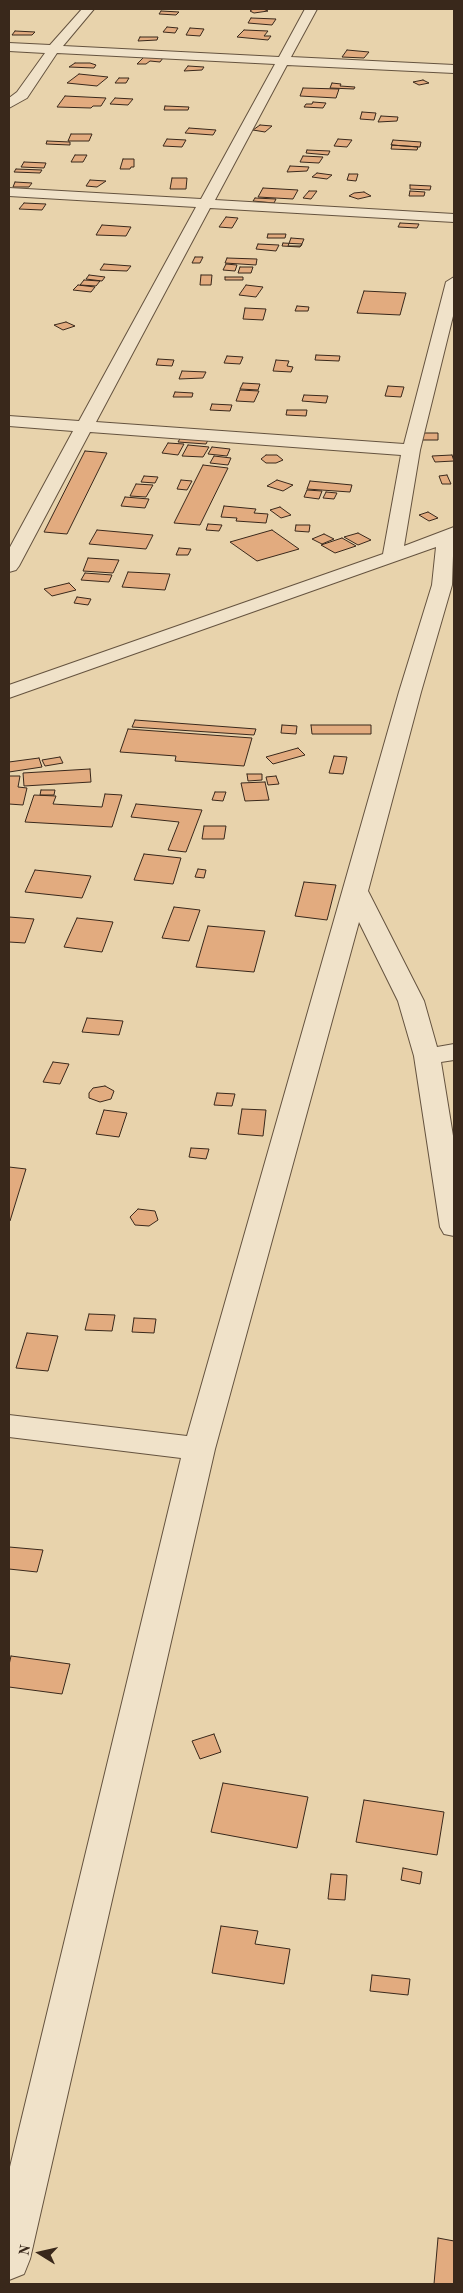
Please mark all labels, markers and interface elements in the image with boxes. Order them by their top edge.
north arrow [15,2228,65,2278]
text: N [17,2244,33,2257]

